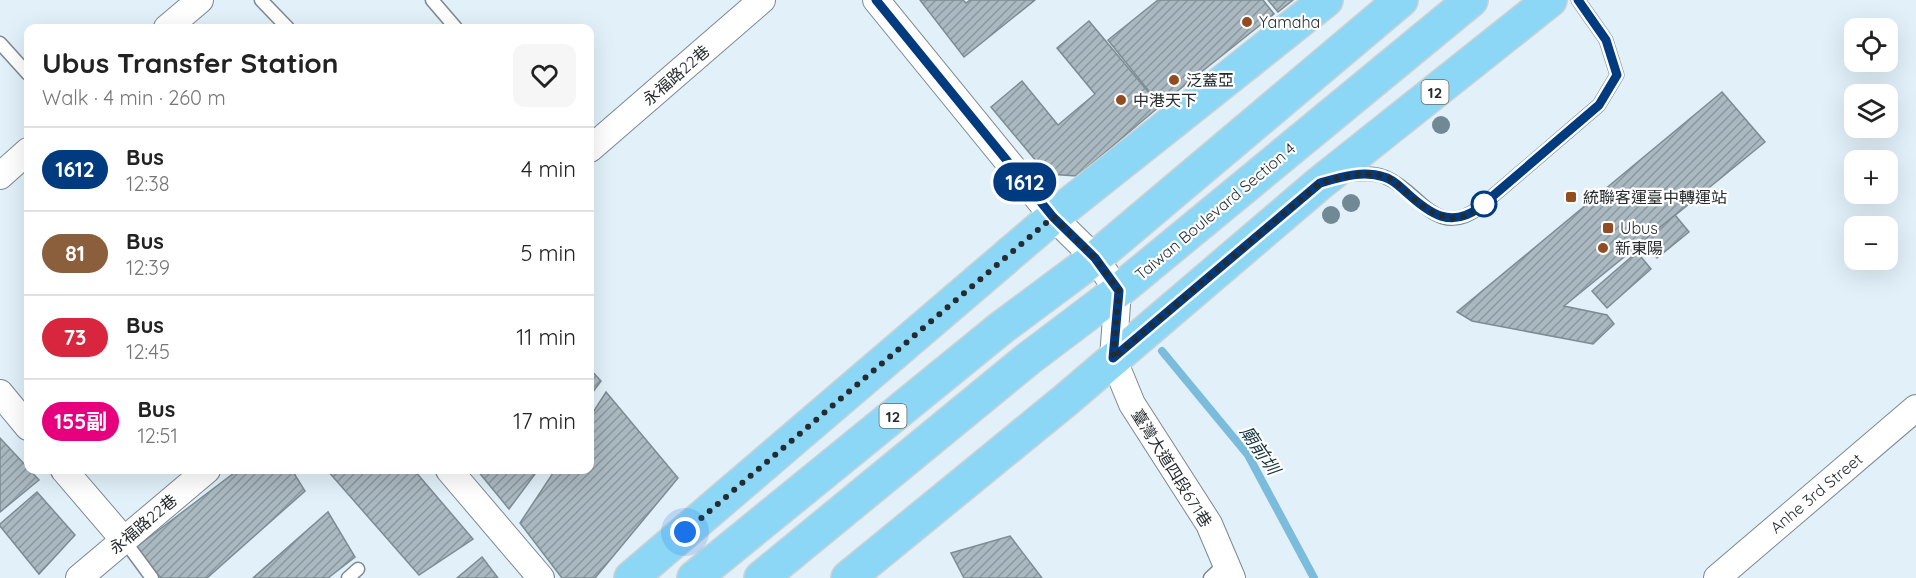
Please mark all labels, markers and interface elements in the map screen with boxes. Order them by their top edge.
place label: Yamaha [1259,12,1320,32]
marker: Yamaha [1240,15,1254,29]
map controls [1844,18,1898,270]
button: locate [1844,18,1898,72]
street label: 永福路22巷 [639,41,713,109]
button: heart [513,44,576,107]
text: Ubus Transfer Station [42,45,338,80]
place label: 泛蓋亞 [1186,70,1234,90]
marker: 泛蓋亞 [1167,73,1181,87]
road number: 12 [1422,80,1448,104]
button: layers [1844,84,1898,138]
text: Walk · 4 min · 260 m [42,85,226,110]
place label: 中港天下 [1133,90,1197,110]
marker: 中港天下 [1114,93,1128,107]
street label: Taiwan Boulevard Section 4 [1131,138,1299,284]
text: Bus [126,143,164,171]
button: + [1844,150,1898,204]
text: 4 min [521,155,576,183]
text: 1612 [55,156,95,182]
line badge: 1612 [983,162,1067,201]
text: 1612 [1005,169,1045,195]
text: 12:38 [126,171,170,196]
place label: 統聯客運臺中轉運站 [1583,187,1727,207]
marker: 統聯客運臺中轉運站 [1564,190,1578,204]
unlabelled marker [1471,191,1497,217]
button: − [1844,216,1898,270]
place label: Ubus [1620,218,1658,238]
marker: Ubus [1601,221,1615,235]
text: Bus [126,227,164,255]
place label: 新東陽 [1615,238,1663,258]
text: 5 min [521,239,576,267]
text: 81 [65,240,85,266]
marker: 新東陽 [1596,241,1610,255]
text: 12:39 [126,255,170,280]
text: Bus [126,311,164,339]
text: 11 min [516,323,576,351]
text: 73 [64,324,86,350]
text: 12:45 [126,339,170,364]
text: Bus [137,395,175,423]
road number: 12 [880,404,906,428]
street label: 臺灣大道四段671巷 [1128,405,1216,531]
text: 17 min [513,407,576,435]
text: 155副 [54,408,107,434]
water label: 廟前圳 [1235,421,1286,481]
text: 12:51 [137,423,178,448]
street label: Anhe 3rd Street [1766,449,1866,537]
street label: 永福路22巷 [105,490,181,558]
your location [670,517,700,547]

